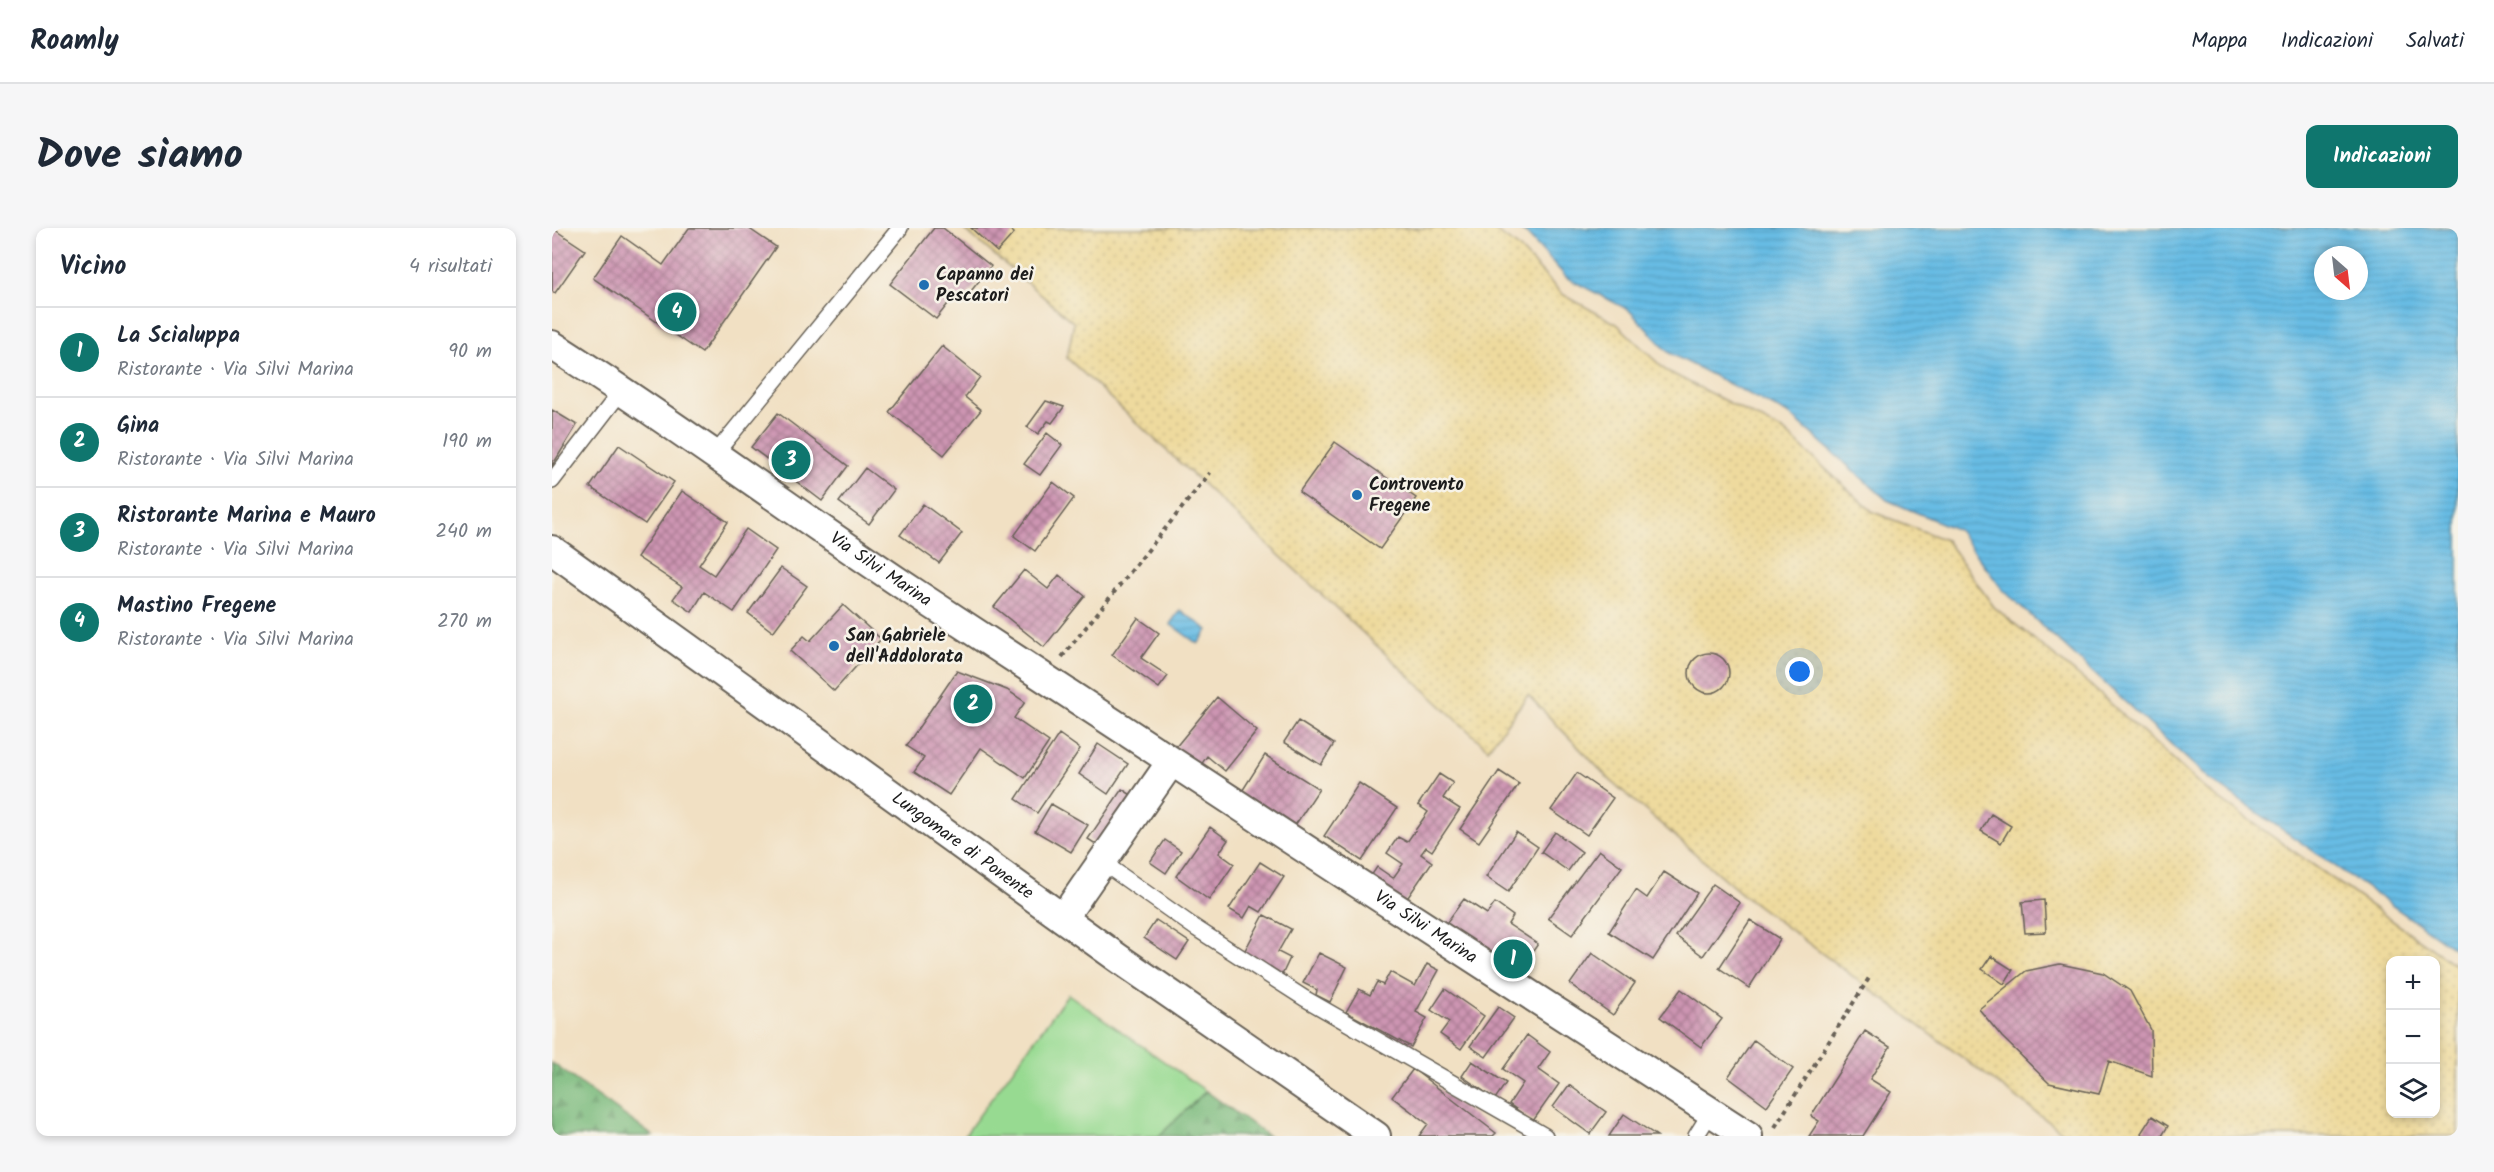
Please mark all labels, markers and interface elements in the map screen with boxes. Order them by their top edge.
text: Roamly [30,19,119,64]
text: Mappa [2191,25,2248,58]
text: Indicazioni [2281,25,2373,58]
text: Salvati [2406,25,2464,58]
text: Dove siamo [36,123,243,190]
button: Indicazioni [2306,125,2458,188]
text: Vicino [60,246,126,288]
north arrow [2314,246,2368,300]
text: 4 risultati [409,251,492,283]
place label: Capanno dei Pescatori [936,261,1034,311]
marker: Capanno dei Pescatori [917,278,931,292]
pin: 4 [658,290,696,334]
text: La Scialuppa [117,319,240,354]
text: 1 [76,336,83,368]
text: 90 m [448,336,492,368]
text: Ristorante · Via Silvi Marina [117,354,354,386]
text: Gina [117,409,159,444]
text: 2 [74,426,85,458]
text: 190 m [442,426,492,458]
pin: 3 [772,438,810,482]
text: Ristorante · Via Silvi Marina [117,444,354,476]
place label: Controvento Fregene [1369,471,1464,521]
marker: Controvento Fregene [1350,488,1364,502]
text: Ristorante Marina e Mauro [117,499,376,534]
text: 3 [74,516,85,548]
text: 240 m [435,516,492,548]
street label: Via Silvi Marina [824,524,937,615]
text: Ristorante · Via Silvi Marina [117,534,354,566]
text: Mastino Fregene [117,589,276,624]
text: 4 [74,606,85,638]
text: 270 m [437,606,492,638]
place label: San Gabriele dell'Addolorata [846,622,963,672]
text: Ristorante · Via Silvi Marina [117,624,354,656]
marker: San Gabriele dell'Addolorata [827,639,841,653]
your location [1785,657,1814,686]
pin: 2 [954,682,992,726]
street label: Lungomare di Ponente [885,784,1040,907]
street label: Via Silvi Marina [1368,883,1483,972]
pin: 1 [1494,936,1532,982]
map controls [2386,956,2440,1118]
button: + [2386,956,2440,1010]
button: − [2386,1010,2440,1064]
button: layers [2386,1064,2440,1118]

